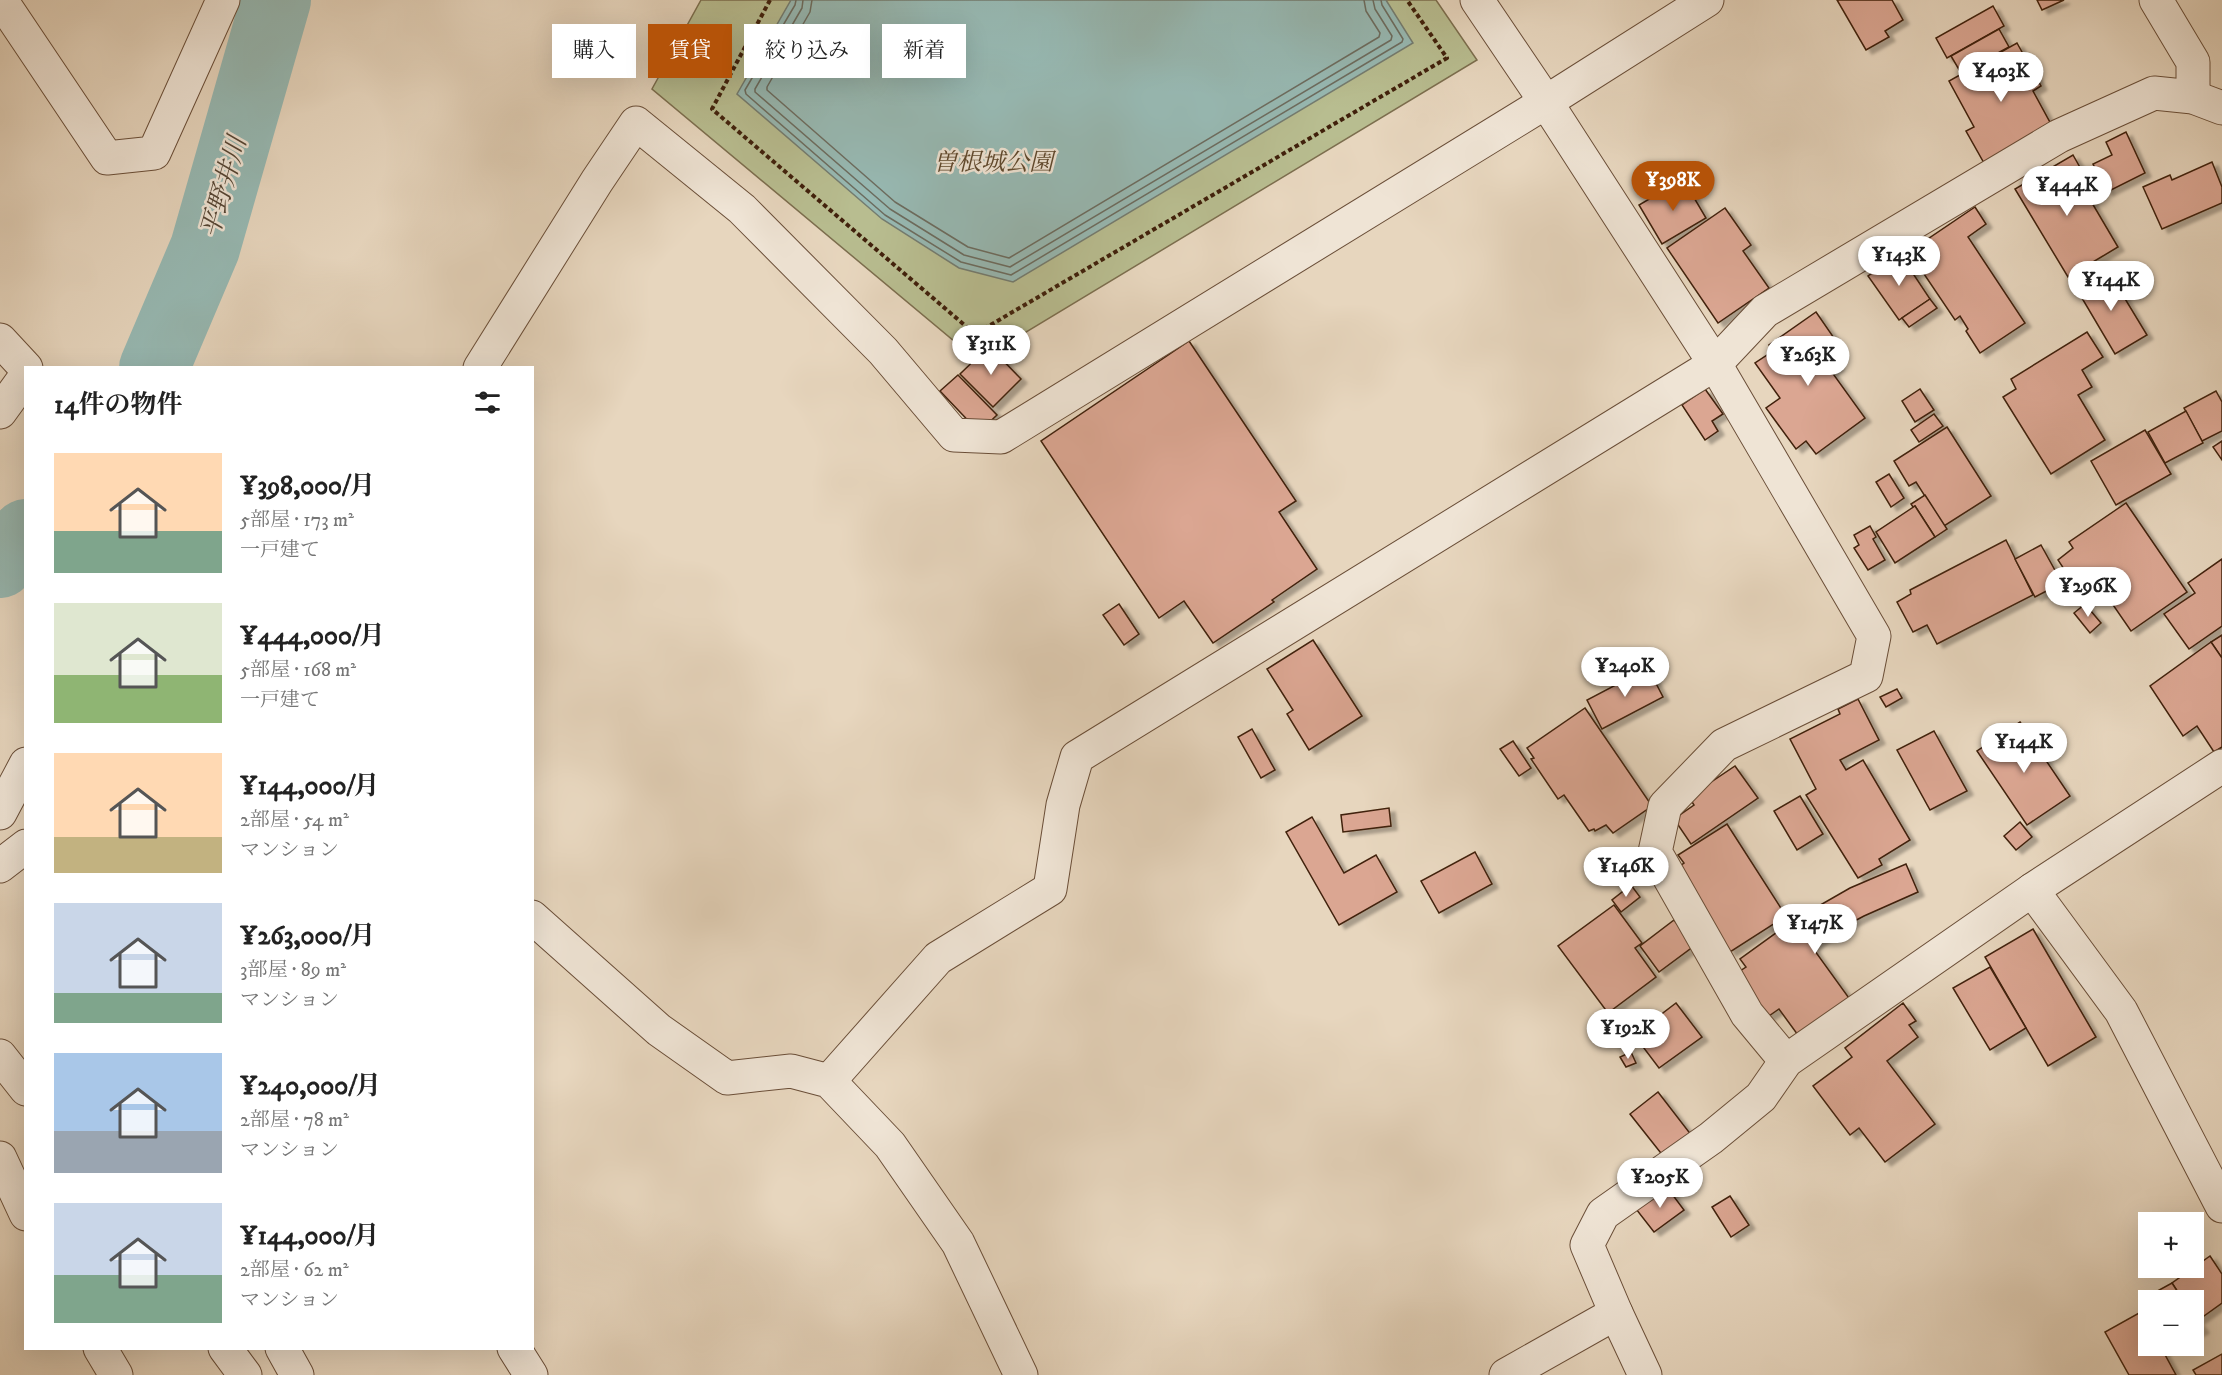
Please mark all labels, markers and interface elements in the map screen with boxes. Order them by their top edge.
chip: 購入 [552,24,636,78]
chip: 賃貸 [648,24,732,78]
chip: 絞り込み [744,24,870,78]
chip: 新着 [882,24,966,78]
pin: ¥403K [1959,52,2043,103]
text: ¥403K [1972,59,2030,84]
water label: 平野井川 [194,130,255,242]
park label: 曽根城公園 [933,148,1057,178]
pin: ¥398K [1631,161,1715,212]
pin: ¥444K [2025,166,2109,217]
text: ¥398K [1646,168,1700,193]
text: ¥444K [2036,173,2098,198]
pin: ¥143K [1857,236,1941,287]
text: ¥143K [1872,243,1926,268]
pin: ¥144K [2069,261,2153,312]
text: ¥144K [2082,268,2140,293]
pin: ¥311K [949,325,1033,376]
text: ¥311K [966,332,1016,357]
pin: ¥263K [1766,336,1850,387]
text: ¥263K [1780,343,1836,368]
icon: filters [471,386,504,419]
text: 14件の物件 [54,389,183,422]
text: ¥398,000/月 [240,470,375,503]
icon: home [102,477,174,549]
text: 5部屋 · 173 m² [240,508,354,533]
text: 一戸建て [240,538,320,563]
pin: ¥296K [2046,567,2130,618]
text: ¥296K [2059,574,2117,599]
text: ¥444,000/月 [240,620,385,653]
icon: home [102,627,174,699]
pin: ¥240K [1583,647,1667,698]
text: ¥240K [1595,654,1655,679]
text: 5部屋 · 168 m² [240,658,356,683]
text: 一戸建て [240,688,320,713]
pin: ¥144K [1982,723,2066,774]
text: ¥144K [1995,730,2053,755]
text: ¥144,000/月 [240,770,380,803]
icon: home [102,777,174,849]
text: 2部屋 · 54 m² [240,808,349,833]
text: マンション [240,838,339,863]
pin: ¥146K [1584,847,1668,898]
text: ¥146K [1598,854,1654,879]
pin: ¥147K [1773,904,1857,955]
text: ¥147K [1787,911,1843,936]
text: ¥263,000/月 [240,920,376,953]
icon: home [102,927,174,999]
text: 3部屋 · 89 m² [240,958,346,983]
text: マンション [240,988,339,1013]
pin: ¥192K [1586,1009,1670,1060]
text: ¥192K [1601,1016,1655,1041]
text: ¥240,000/月 [240,1070,381,1103]
icon: home [102,1077,174,1149]
text: 2部屋 · 78 m² [240,1108,349,1133]
text: マンション [240,1138,339,1163]
pin: ¥205K [1618,1158,1702,1209]
text: ¥205K [1631,1165,1689,1190]
map controls [2138,1212,2204,1356]
button: + [2138,1212,2204,1278]
text: ¥144,000/月 [240,1220,380,1253]
icon: home [102,1227,174,1299]
text: 2部屋 · 62 m² [240,1258,349,1283]
text: マンション [240,1288,339,1313]
button: − [2138,1290,2204,1356]

